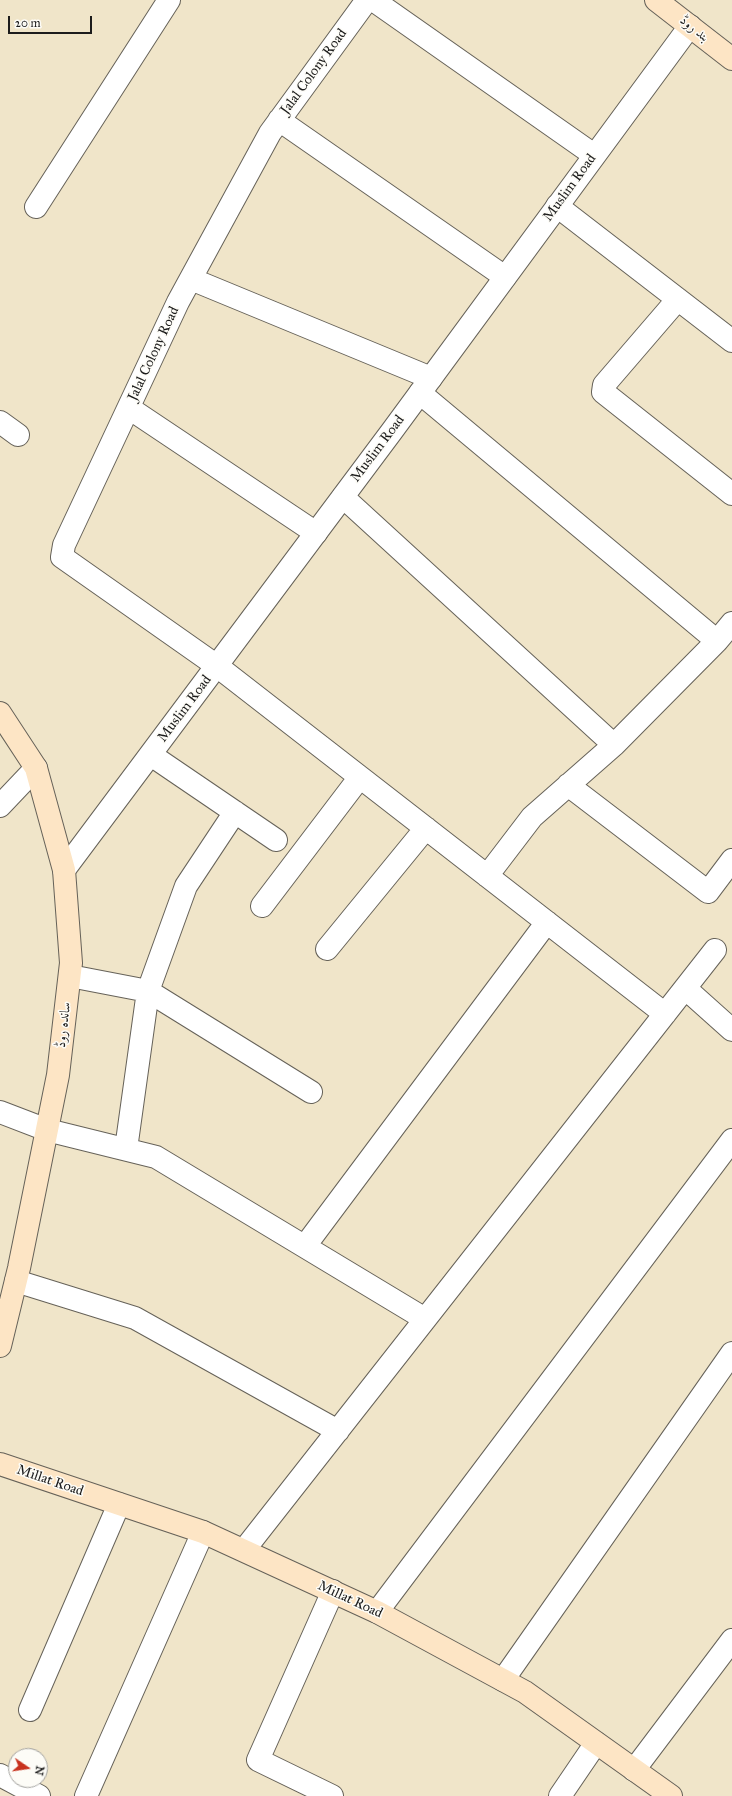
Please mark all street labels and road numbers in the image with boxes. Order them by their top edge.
street label: بند روڈ [676,12,712,46]
street label: Jalal Colony Road [277,26,351,118]
street label: Muslim Road [540,151,600,225]
street label: Jalal Colony Road [125,304,183,404]
street label: Muslim Road [347,412,409,486]
street label: Muslim Road [154,672,216,746]
street label: ساندہ روڈ [53,1001,75,1049]
street label: Millat Road [14,1462,86,1500]
street label: Millat Road [315,1578,385,1622]

